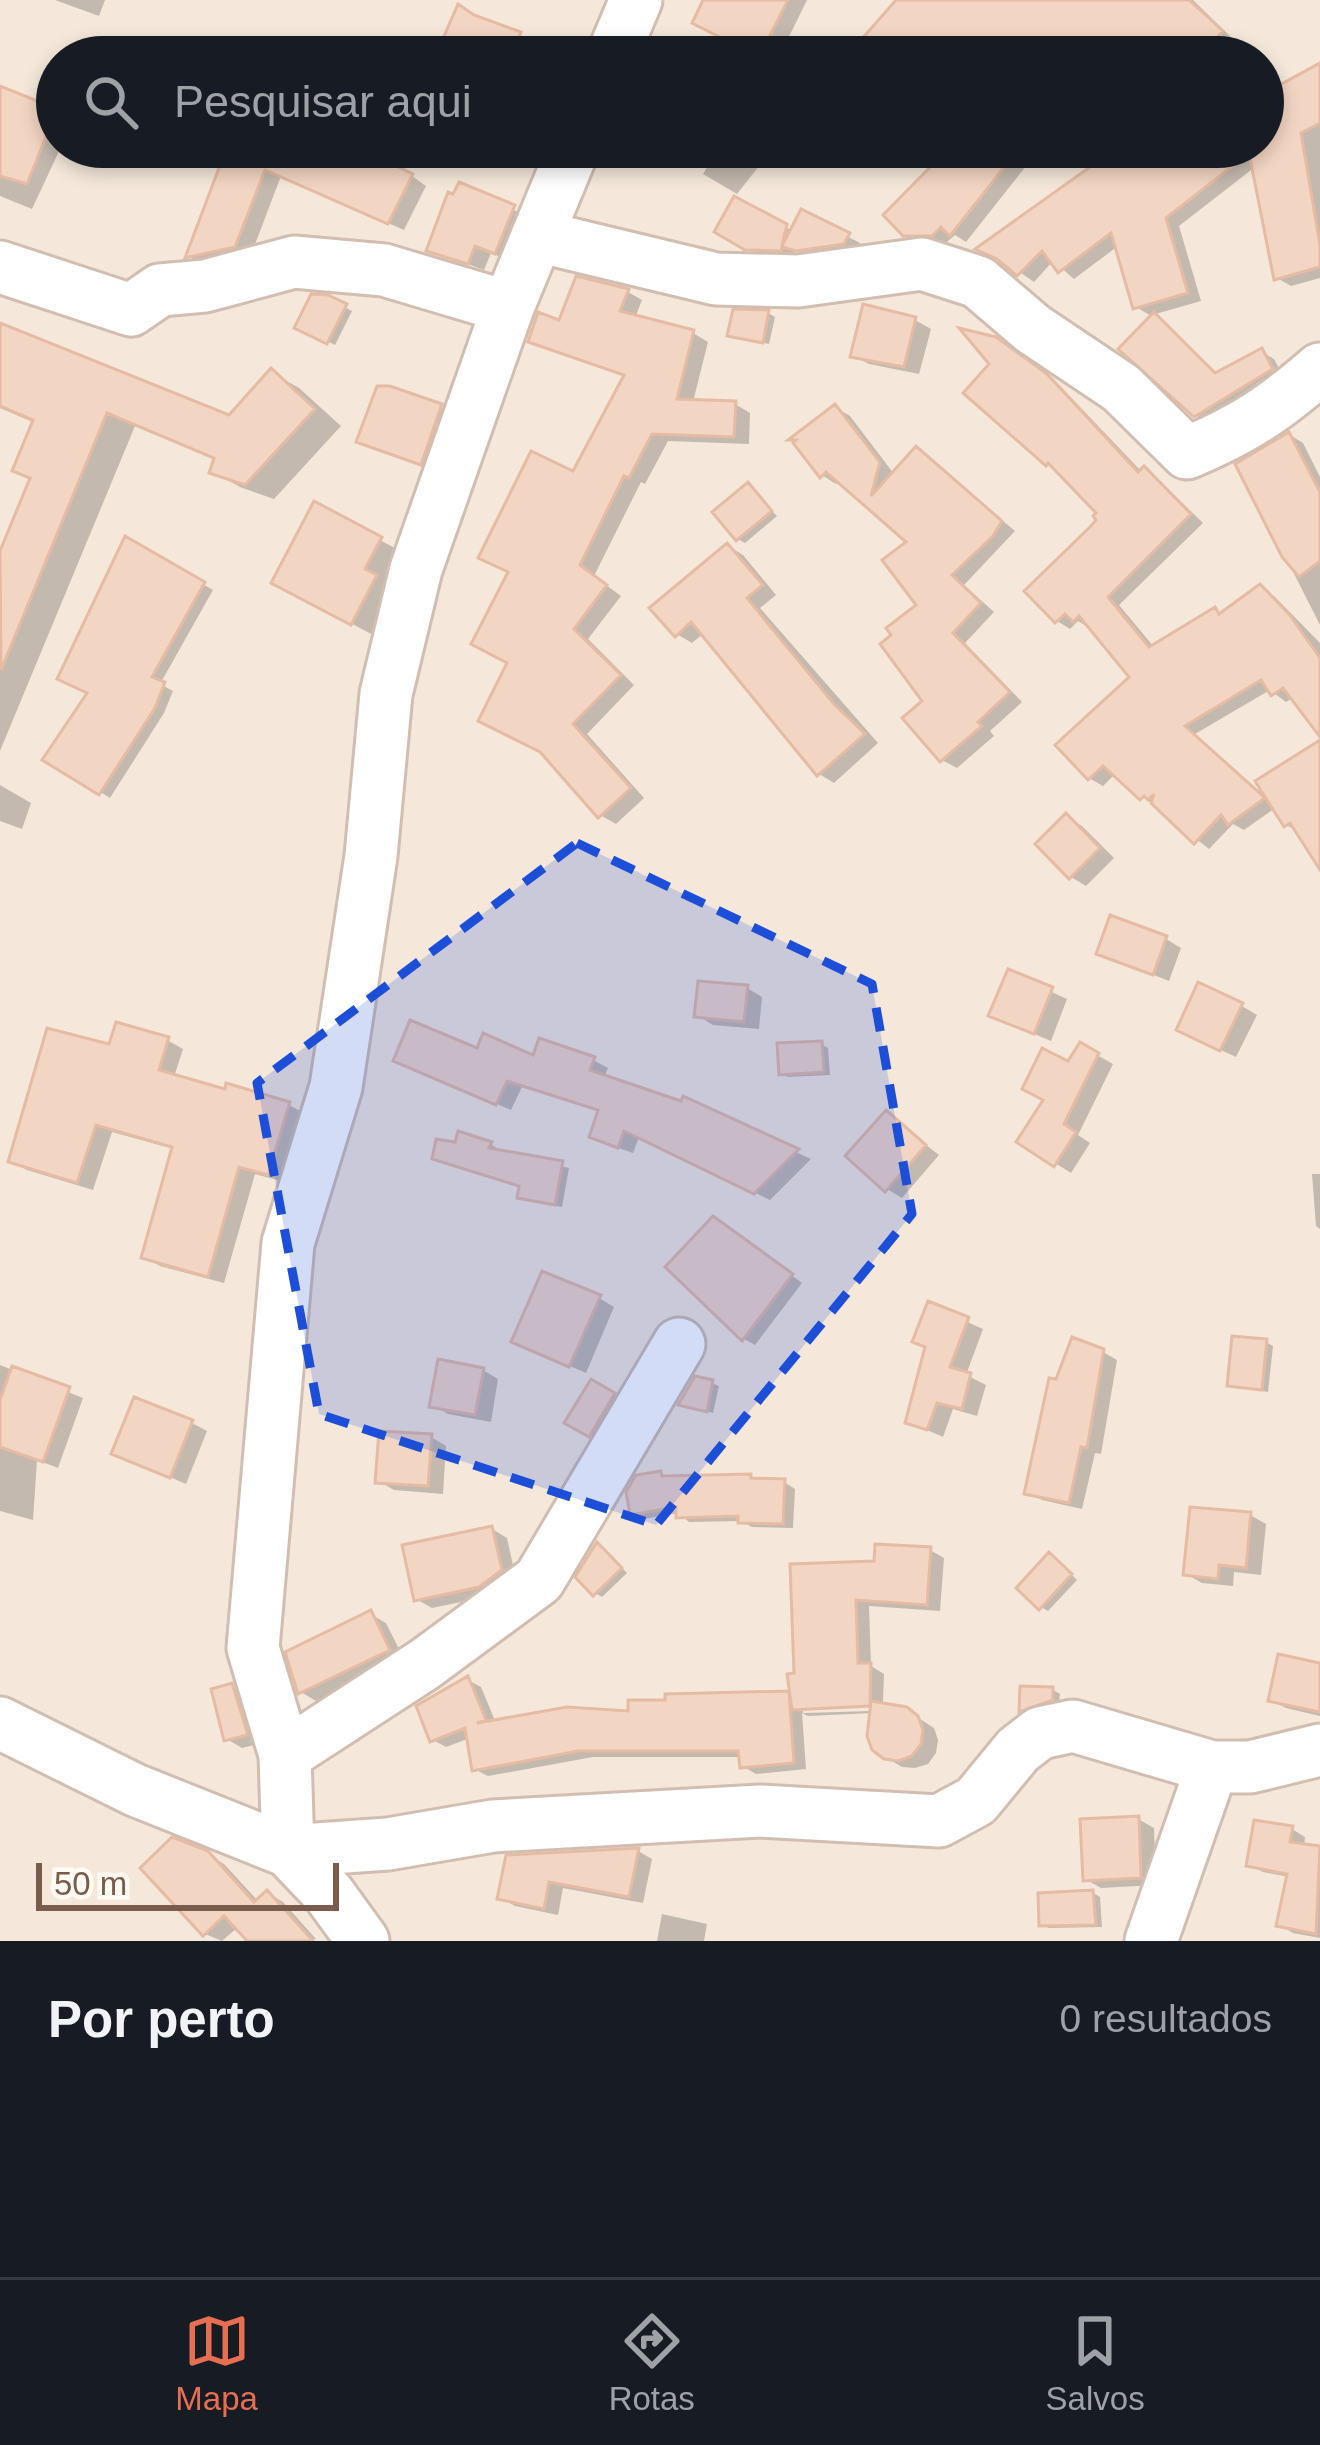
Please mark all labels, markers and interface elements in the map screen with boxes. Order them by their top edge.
search box [36,36,1284,168]
icon: search [78,69,144,135]
text: Pesquisar aqui [174,76,472,127]
scale bar [36,1857,339,1910]
text: 50 m [54,1865,127,1902]
text: Por perto [48,1991,275,2048]
text: 0 resultados [1060,1997,1272,2040]
tab: Mapa [175,2308,258,2418]
tab: Rotas [609,2308,695,2418]
tab: Salvos [1046,2308,1145,2418]

